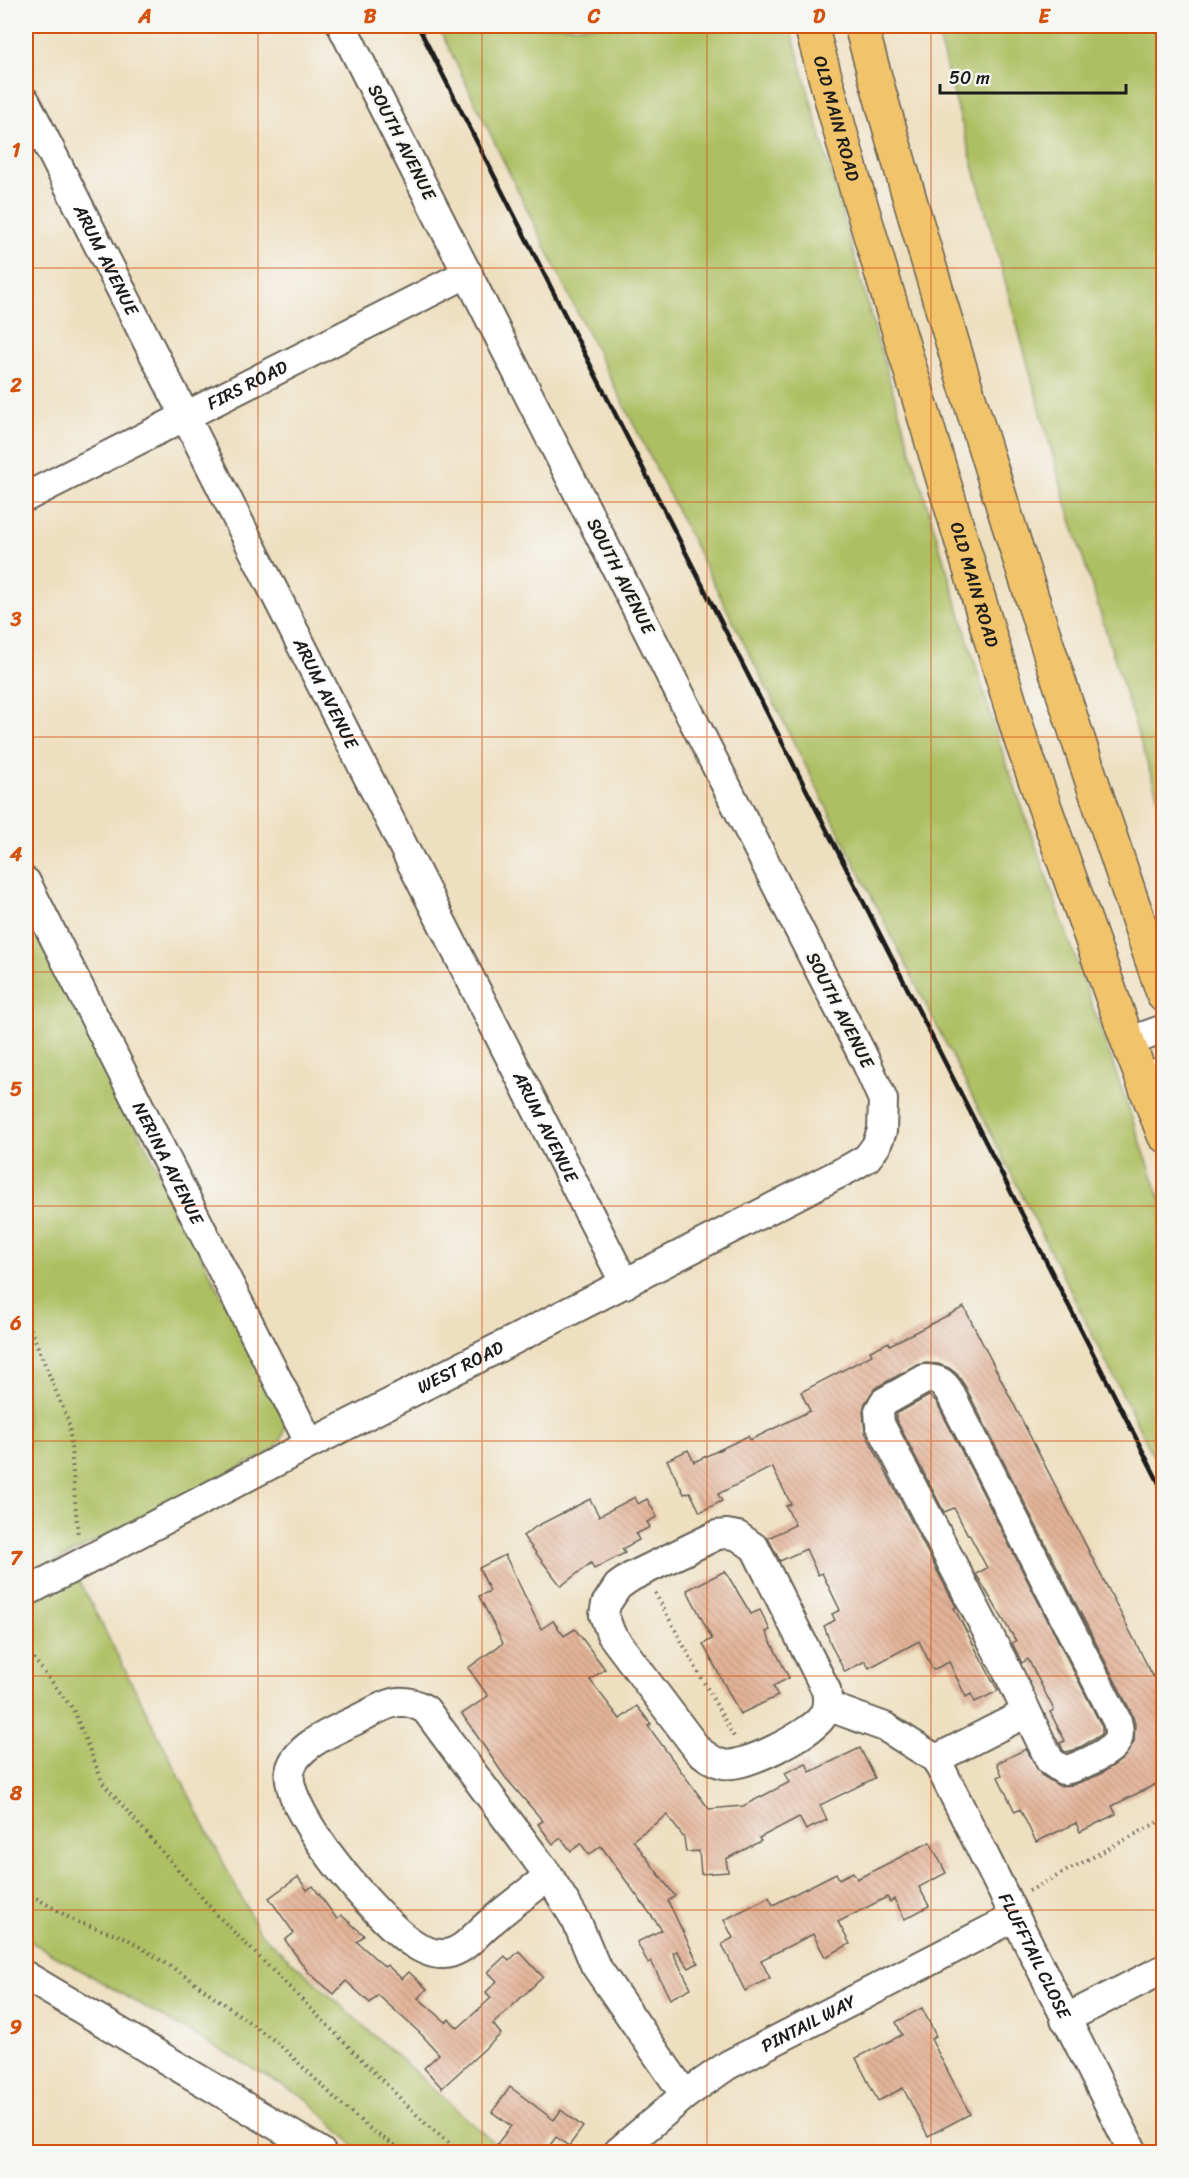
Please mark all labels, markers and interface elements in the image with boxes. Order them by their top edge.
text: A [137,0,152,34]
text: B [364,0,377,34]
text: C [587,0,601,34]
text: D [813,0,826,34]
text: E [1038,0,1051,34]
street label: OLD MAIN ROAD [804,52,870,185]
scale bar [940,57,1126,95]
text: 50 m [949,62,990,94]
street label: SOUTH AVENUE [359,78,446,207]
text: 1 [12,133,21,168]
street label: ARUM AVENUE [64,198,148,322]
street label: FIRS ROAD [201,351,294,419]
text: 2 [9,368,22,403]
street label: SOUTH AVENUE [578,512,665,641]
street label: OLD MAIN ROAD [941,518,1008,651]
text: 3 [10,602,22,637]
street label: ARUM AVENUE [284,631,368,756]
text: 4 [9,837,23,872]
street label: SOUTH AVENUE [797,946,884,1075]
street label: ARUM AVENUE [503,1065,588,1189]
text: 5 [10,1072,22,1107]
street label: NERINA AVENUE [123,1096,213,1231]
text: 6 [9,1306,22,1341]
street label: WEST ROAD [411,1331,510,1403]
text: 7 [10,1541,23,1576]
text: 8 [9,1776,23,1811]
street label: FLUFFTAIL CLOSE [989,1887,1080,2026]
street label: PINTAIL WAY [755,1985,863,2061]
text: 9 [10,2010,22,2045]

